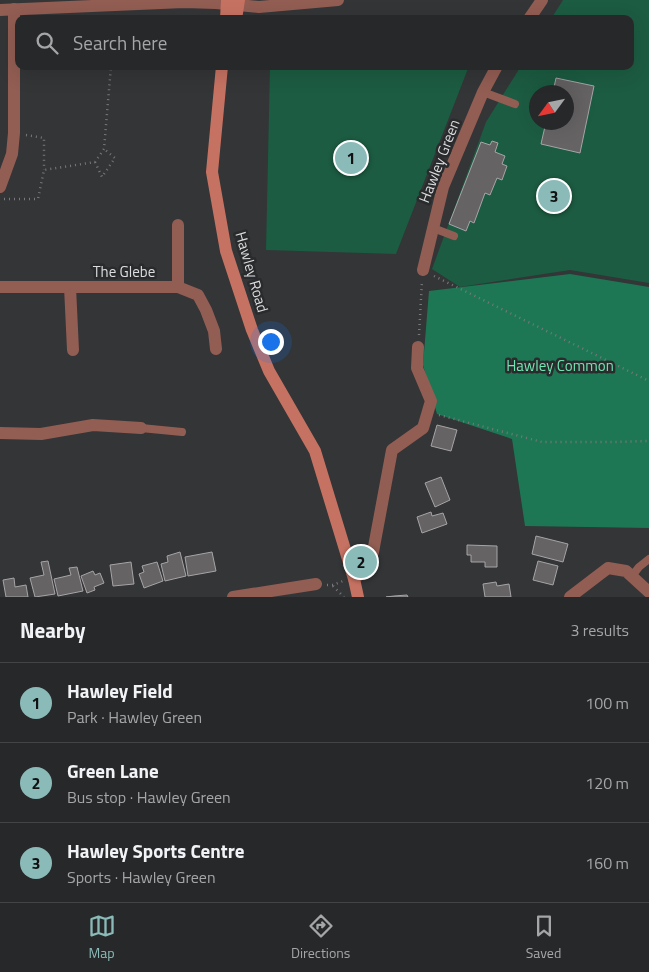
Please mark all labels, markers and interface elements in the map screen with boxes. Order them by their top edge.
search box [15,15,634,70]
text: Search here [73,28,167,57]
icon: search [33,29,61,57]
north arrow [529,85,574,130]
street label: Hawley Green [412,116,466,206]
pin: 1 [335,139,367,177]
pin: 3 [538,177,570,215]
street label: Hawley Road [230,229,274,315]
street label: The Glebe [93,260,155,283]
your location [258,329,284,355]
park label: Hawley Common [506,354,614,377]
pin: 2 [345,543,377,581]
text: Nearby [20,614,85,646]
text: 3 results [570,618,629,642]
text: Hawley Field [67,676,173,705]
text: 1 [32,691,40,715]
text: 100 m [585,691,629,715]
text: Park · Hawley Green [67,705,202,729]
text: Green Lane [67,756,159,785]
text: 2 [32,771,40,795]
text: 120 m [585,771,629,795]
text: Bus stop · Hawley Green [67,785,231,809]
text: Hawley Sports Centre [67,836,244,865]
text: 3 [32,851,40,875]
text: 160 m [585,851,629,875]
text: Sports · Hawley Green [67,865,216,889]
tab: Map [88,912,116,963]
tab: Directions [291,912,350,963]
tab: Saved [526,912,561,963]

